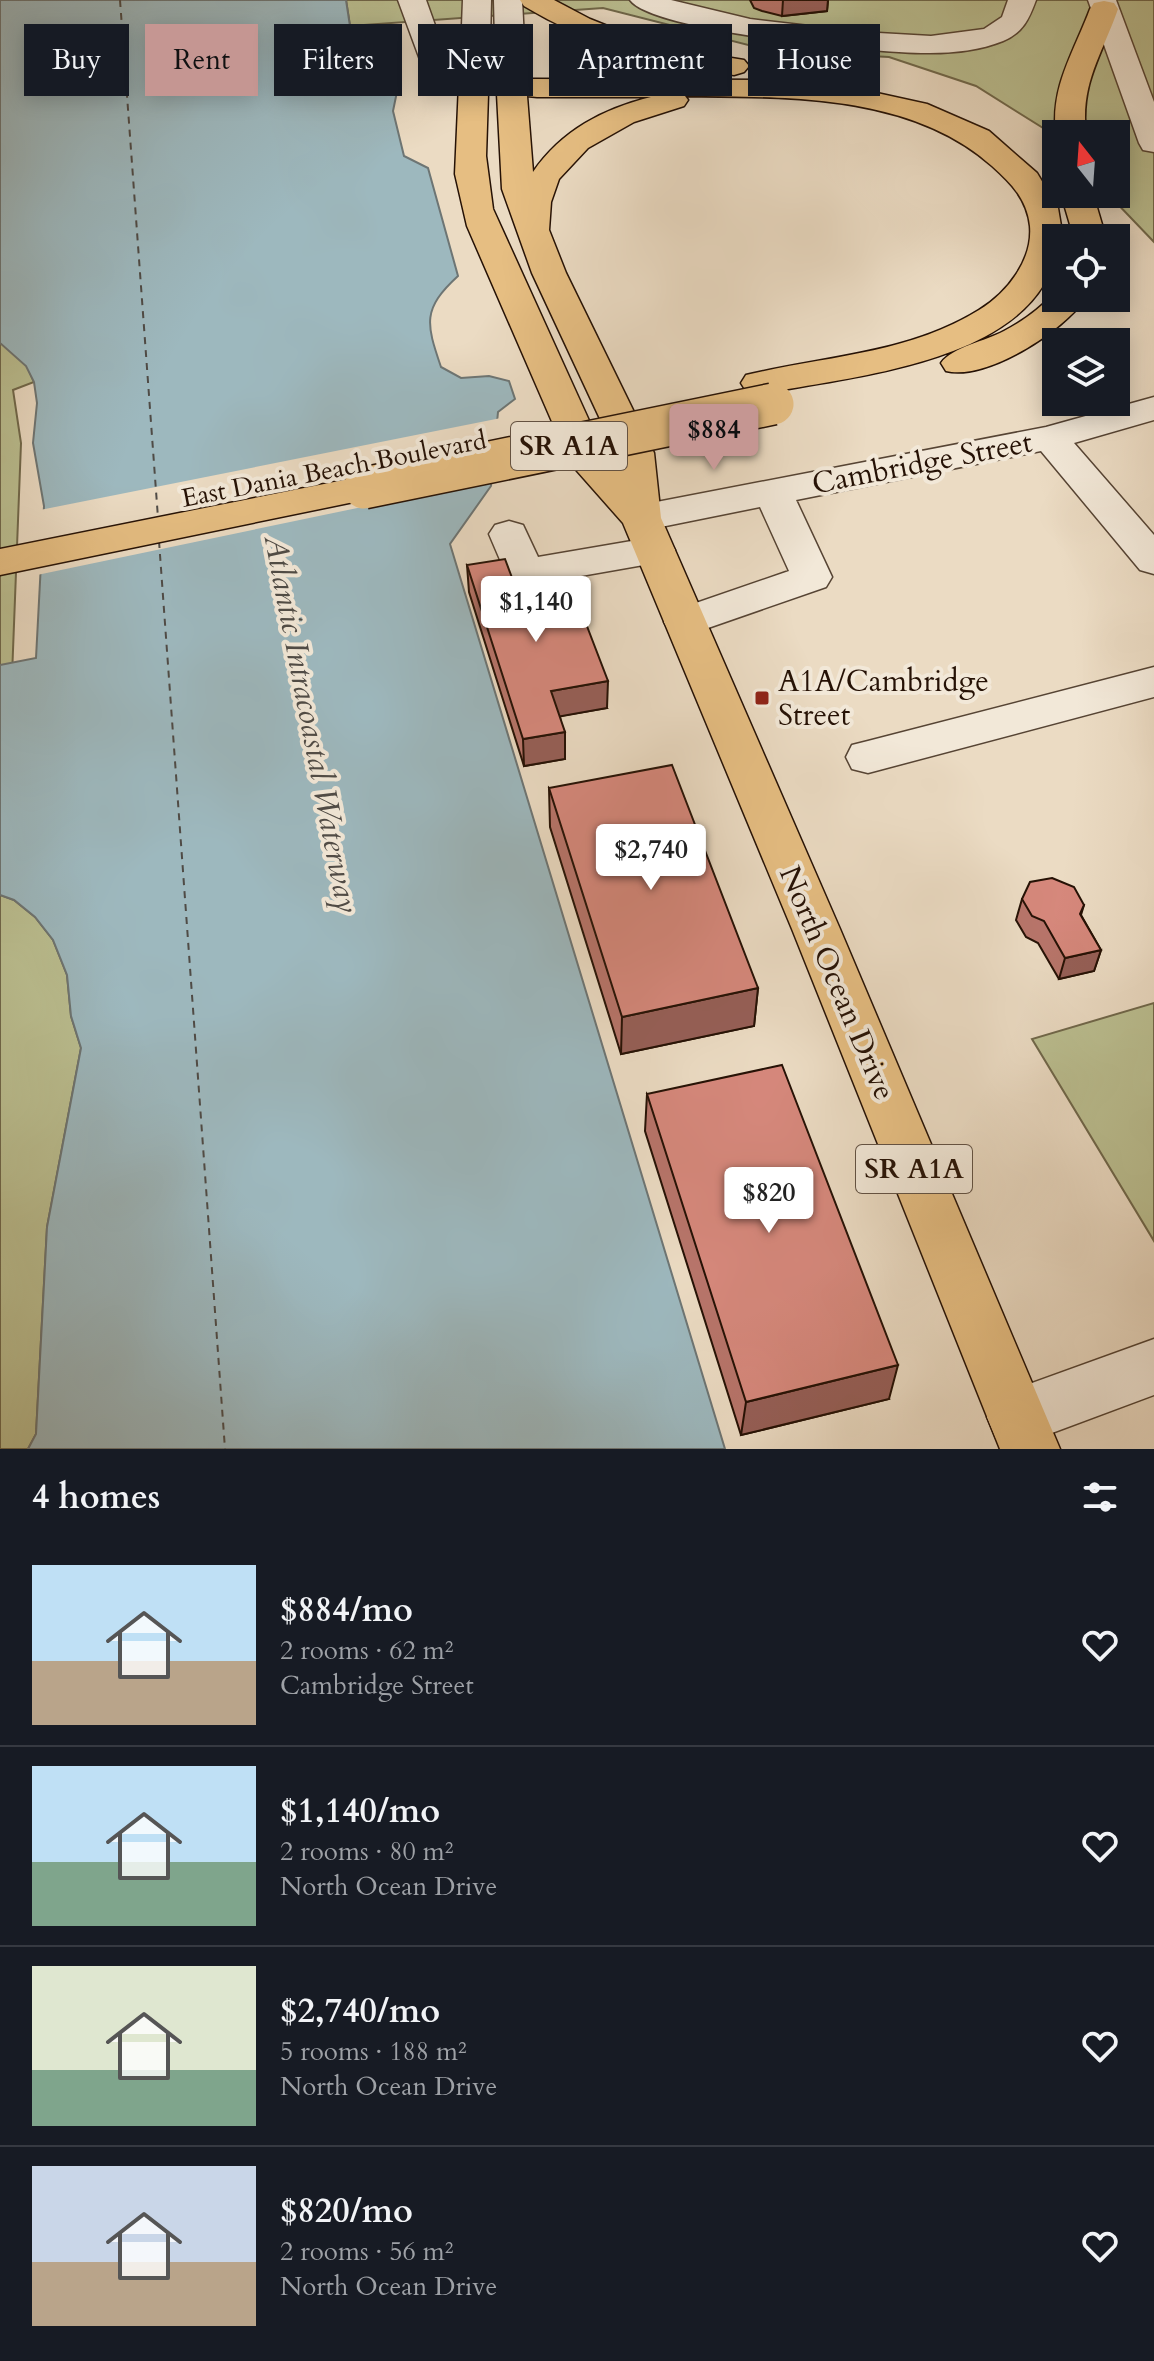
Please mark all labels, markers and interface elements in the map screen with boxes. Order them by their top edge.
chip: Buy [24,24,129,96]
chip: Rent [145,24,258,96]
chip: Filters [274,24,402,96]
chip: New [418,24,533,96]
chip: Apartment [549,24,732,96]
chip: House [748,24,880,96]
north arrow [1042,120,1130,208]
map controls [1042,120,1130,416]
button: locate [1042,224,1130,312]
button: layers [1042,328,1130,416]
pin: $884 [667,404,761,472]
text: $884 [687,412,741,447]
street label: Cambridge Street [808,421,1036,504]
street label: East Dania Beach Boulevard [179,422,490,516]
road number: SR A1A [511,422,627,470]
water label: Atlantic Intracoastal Waterway [253,530,369,917]
pin: $1,140 [471,576,601,644]
text: $1,140 [499,584,573,619]
place label: A1A/Cambridge Street [778,661,989,736]
marker: A1A/Cambridge Street [753,689,771,707]
pin: $2,740 [586,824,716,892]
text: $2,740 [614,832,688,867]
street label: North Ocean Drive [769,860,905,1106]
road number: SR A1A [856,1145,972,1193]
pin: $820 [722,1167,816,1235]
text: $820 [742,1175,796,1210]
text: 4 homes [32,1474,160,1520]
icon: filters [1078,1475,1122,1519]
text: $884/mo [280,1587,413,1633]
icon: home [96,1597,192,1693]
icon: heart [1078,1623,1122,1667]
text: 2 rooms · 62 m² [280,1633,453,1668]
text: Cambridge Street [280,1668,474,1703]
text: $1,140/mo [280,1788,440,1834]
icon: home [96,1798,192,1894]
icon: heart [1078,1824,1122,1868]
text: 2 rooms · 80 m² [280,1834,453,1869]
text: North Ocean Drive [280,1869,497,1904]
text: $2,740/mo [280,1988,440,2034]
icon: home [96,1998,192,2094]
icon: heart [1078,2024,1122,2068]
text: 5 rooms · 188 m² [280,2034,467,2069]
text: North Ocean Drive [280,2069,497,2104]
text: $820/mo [280,2188,413,2234]
icon: home [96,2198,192,2294]
icon: heart [1078,2224,1122,2268]
text: 2 rooms · 56 m² [280,2234,453,2269]
text: North Ocean Drive [280,2269,497,2304]

